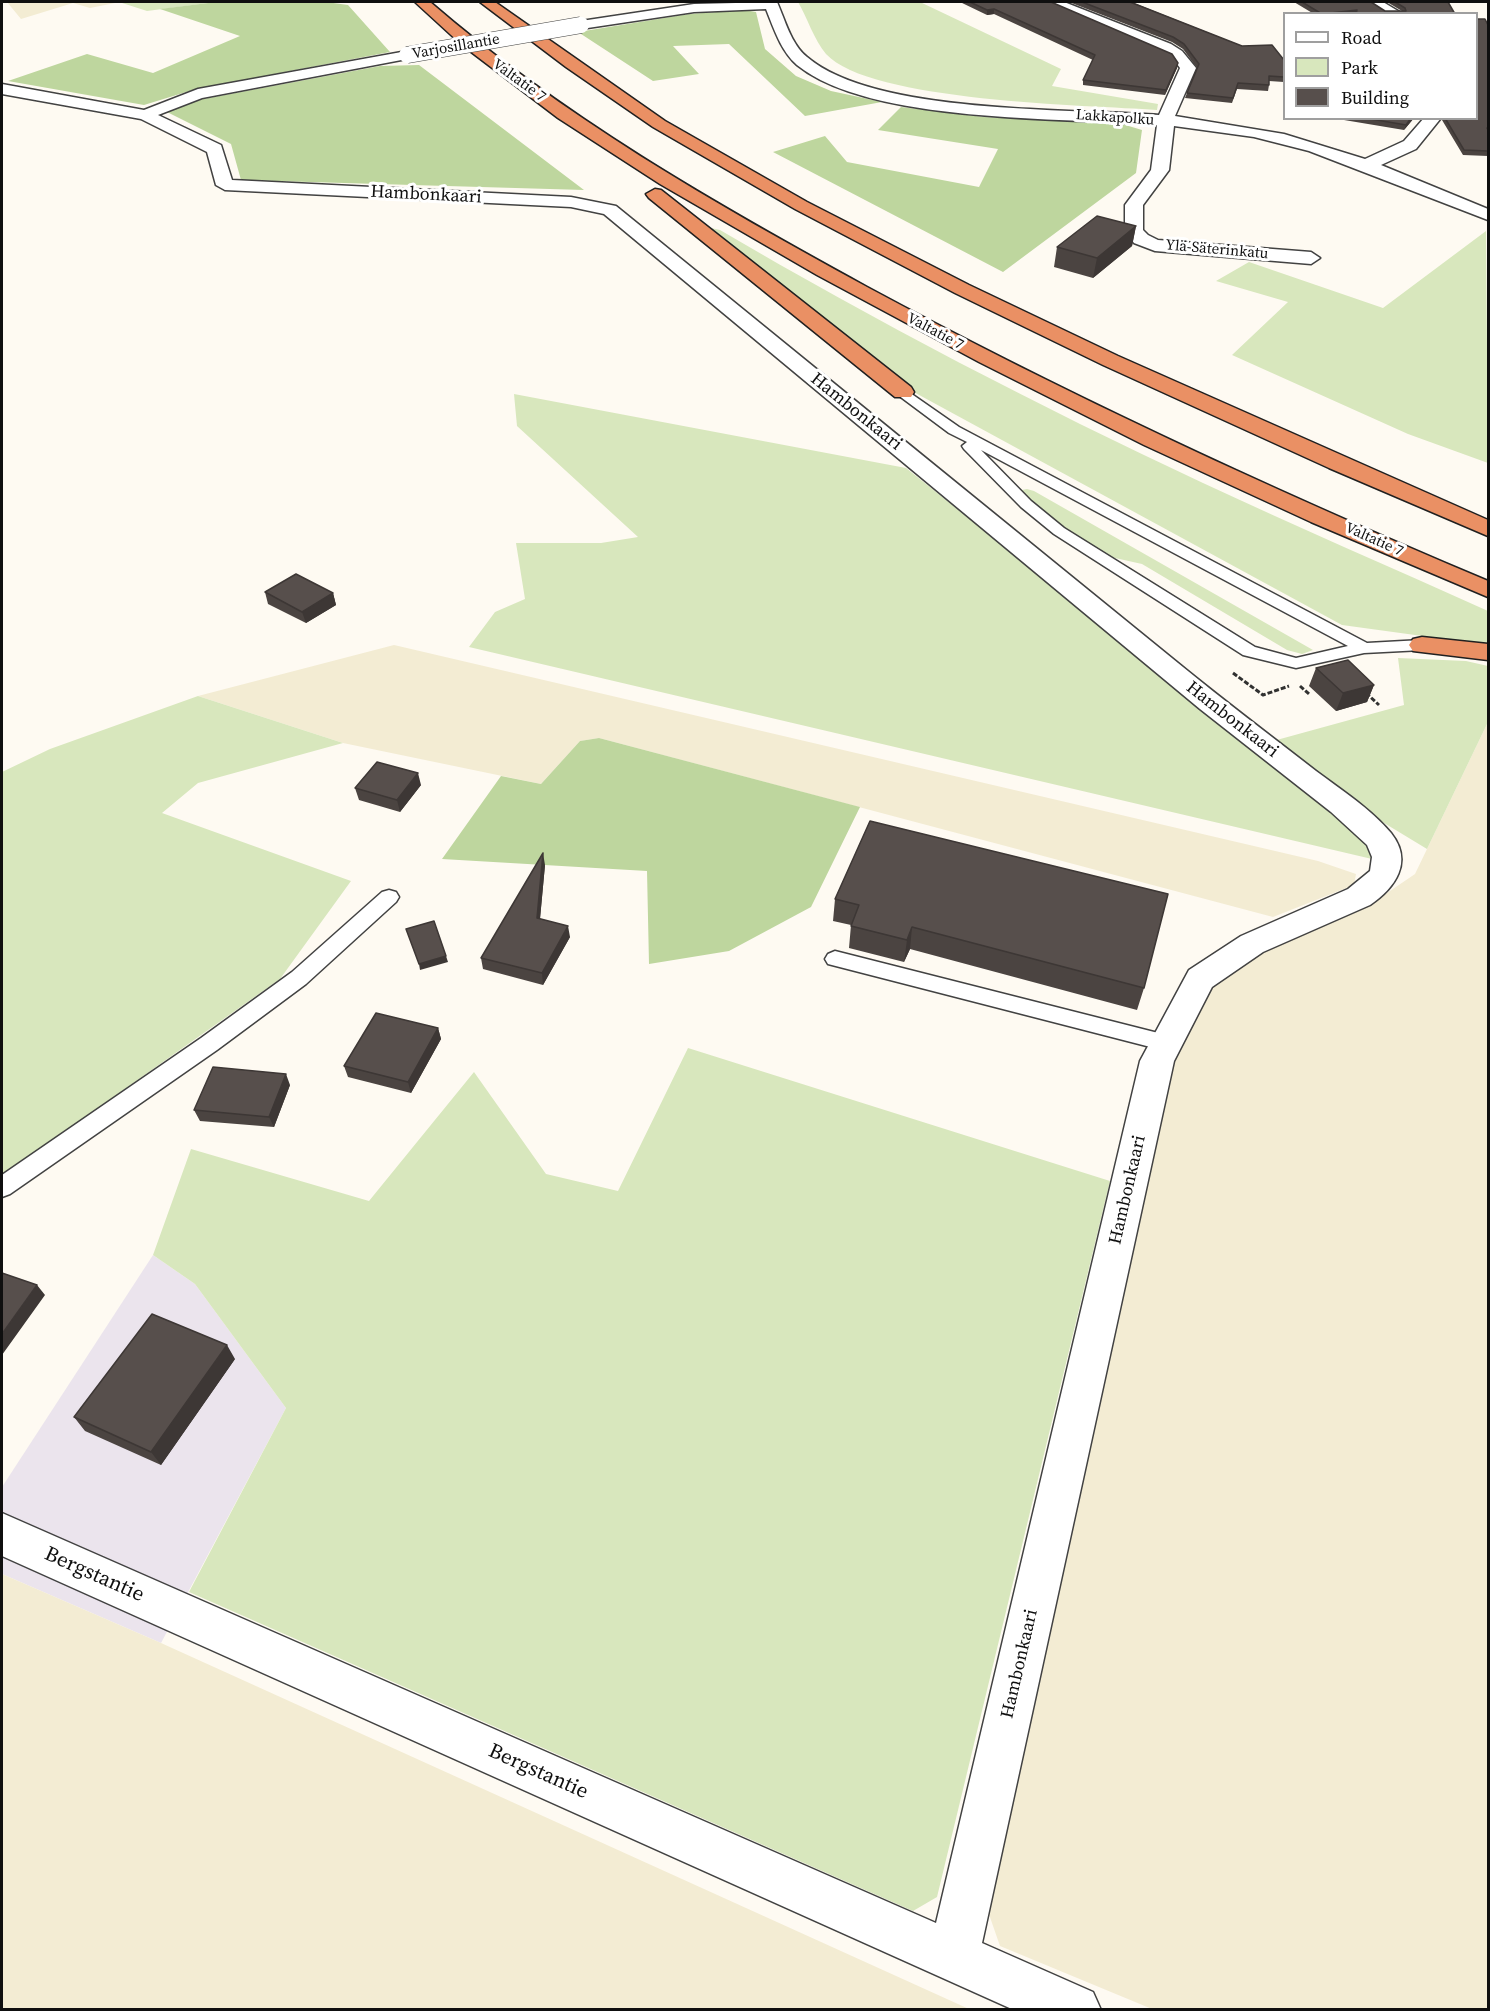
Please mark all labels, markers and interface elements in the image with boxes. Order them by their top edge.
legend [1283,12,1478,120]
text: Road [1341,25,1382,50]
street label: Varjosillantie [411,30,501,64]
text: Park [1341,55,1378,80]
street label: Valtatie 7 [489,56,549,106]
text: Building [1341,85,1409,110]
street label: Lakkapolku [1075,106,1155,130]
street label: Hambonkaari [370,181,482,209]
street label: Ylä-Säterinkatu [1165,237,1269,263]
street label: Valtatie 7 [904,310,966,354]
street label: Hambonkaari [806,369,906,455]
street label: Valtatie 7 [1342,519,1406,561]
street label: Hambonkaari [1181,677,1283,763]
street label: Hambonkaari [1105,1133,1151,1247]
street label: Bergstantie [40,1542,148,1608]
street label: Hambonkaari [997,1607,1043,1721]
street label: Bergstantie [484,1739,592,1805]

